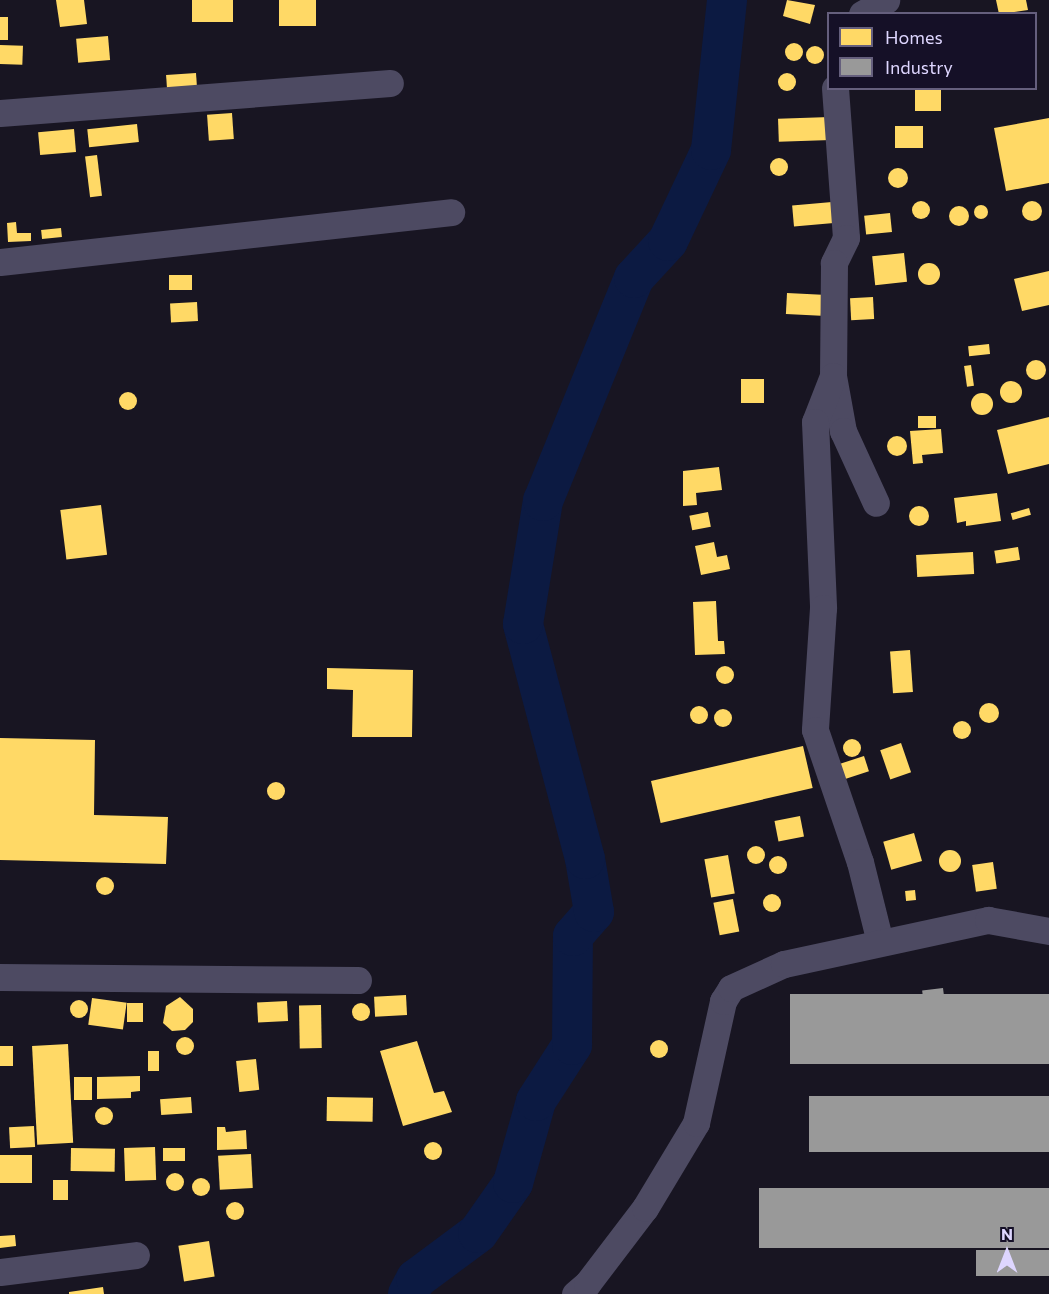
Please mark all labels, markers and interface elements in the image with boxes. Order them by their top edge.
legend [827,12,1037,90]
text: Homes [885,26,943,48]
text: Industry [885,56,953,78]
north arrow [977,1222,1037,1282]
text: N [1001,1224,1013,1243]

